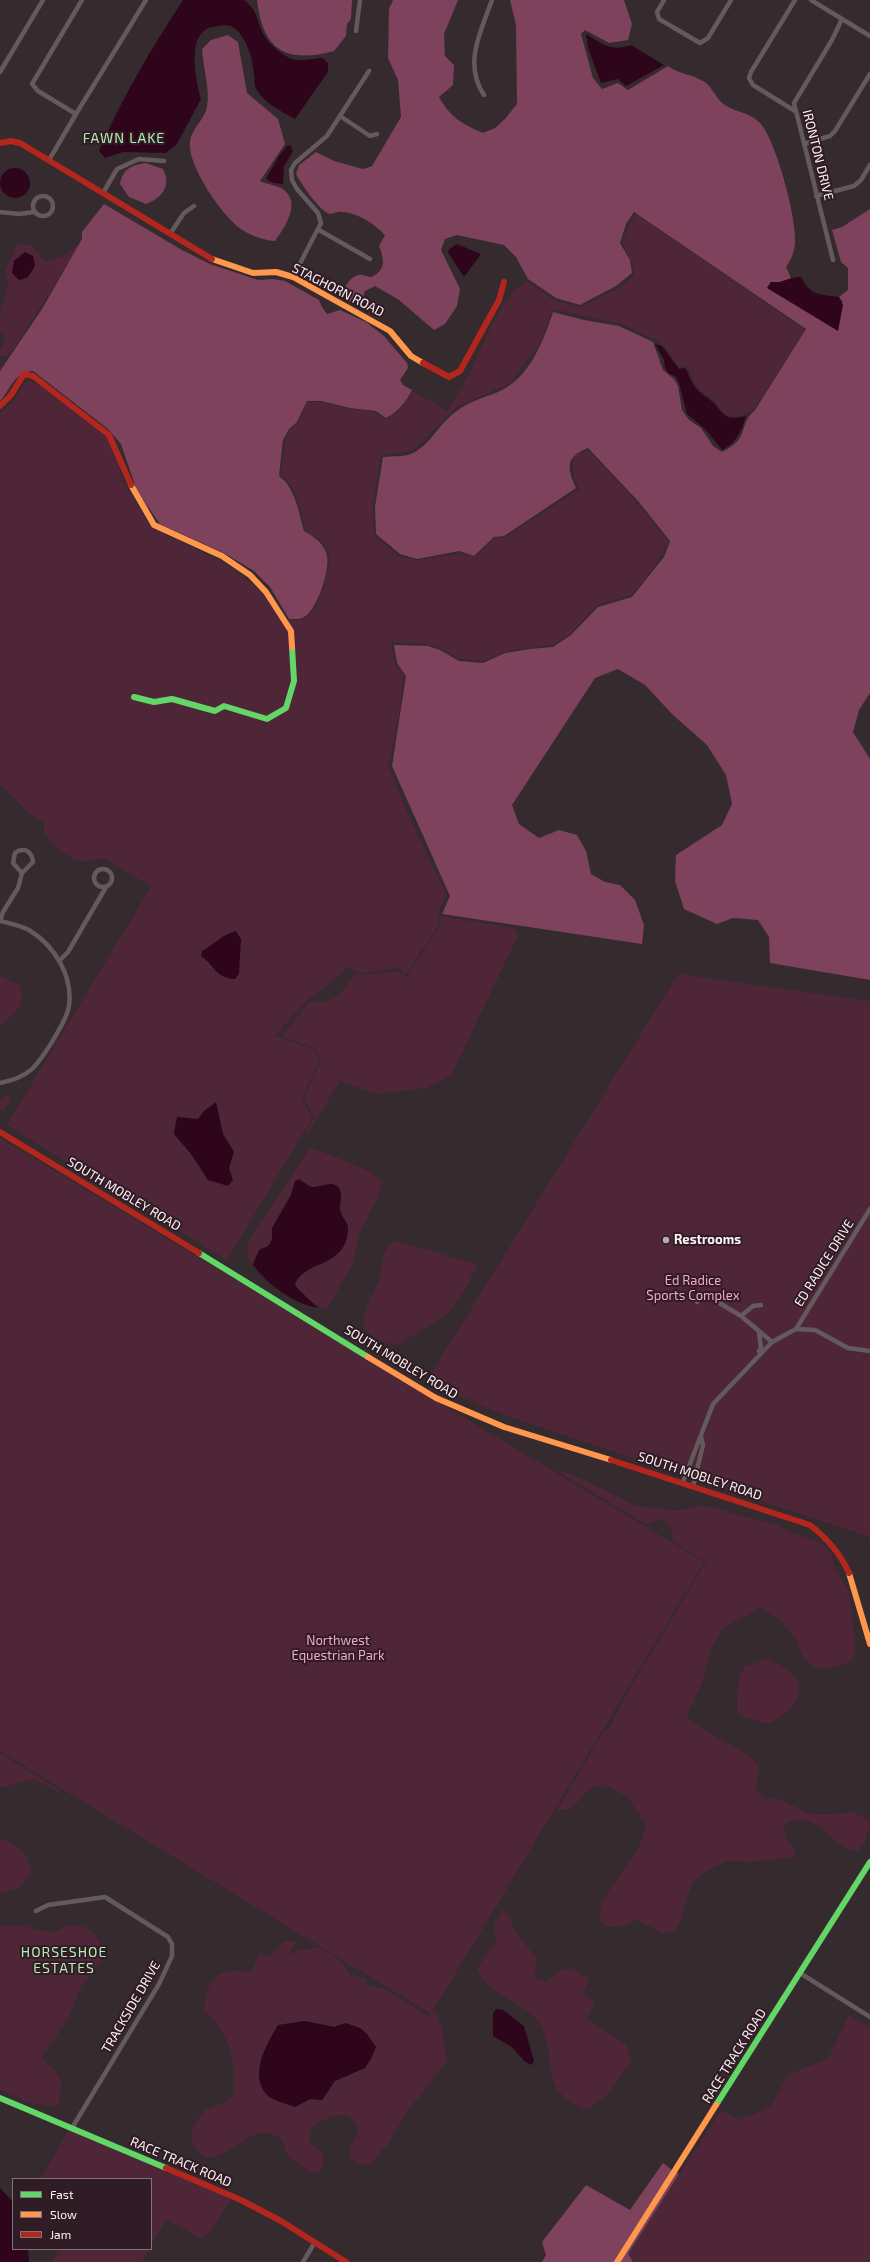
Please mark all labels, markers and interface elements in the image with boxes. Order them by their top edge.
street label: IRONTON DRIVE [799,108,837,202]
district label: FAWN LAKE [83,130,165,146]
street label: STAGHORN ROAD [289,260,387,320]
street label: SOUTH MOBLEY ROAD [64,1154,184,1234]
street label: ED RADICE DRIVE [791,1217,857,1309]
place label: Restrooms [674,1232,741,1248]
marker: Restrooms [661,1235,671,1245]
park label: Ed Radice Sports Complex [646,1273,740,1304]
street label: SOUTH MOBLEY ROAD [341,1322,461,1402]
street label: SOUTH MOBLEY ROAD [636,1449,764,1503]
park label: Northwest Equestrian Park [291,1633,385,1664]
district label: HORSESHOE ESTATES [21,1944,107,1976]
street label: TRACKSIDE DRIVE [98,1958,164,2056]
street label: RACE TRACK ROAD [699,2006,769,2106]
street label: RACE TRACK ROAD [128,2134,234,2190]
legend [12,2178,152,2250]
text: Fast [50,2187,73,2201]
text: Slow [50,2207,77,2221]
text: Jam [50,2227,71,2241]

